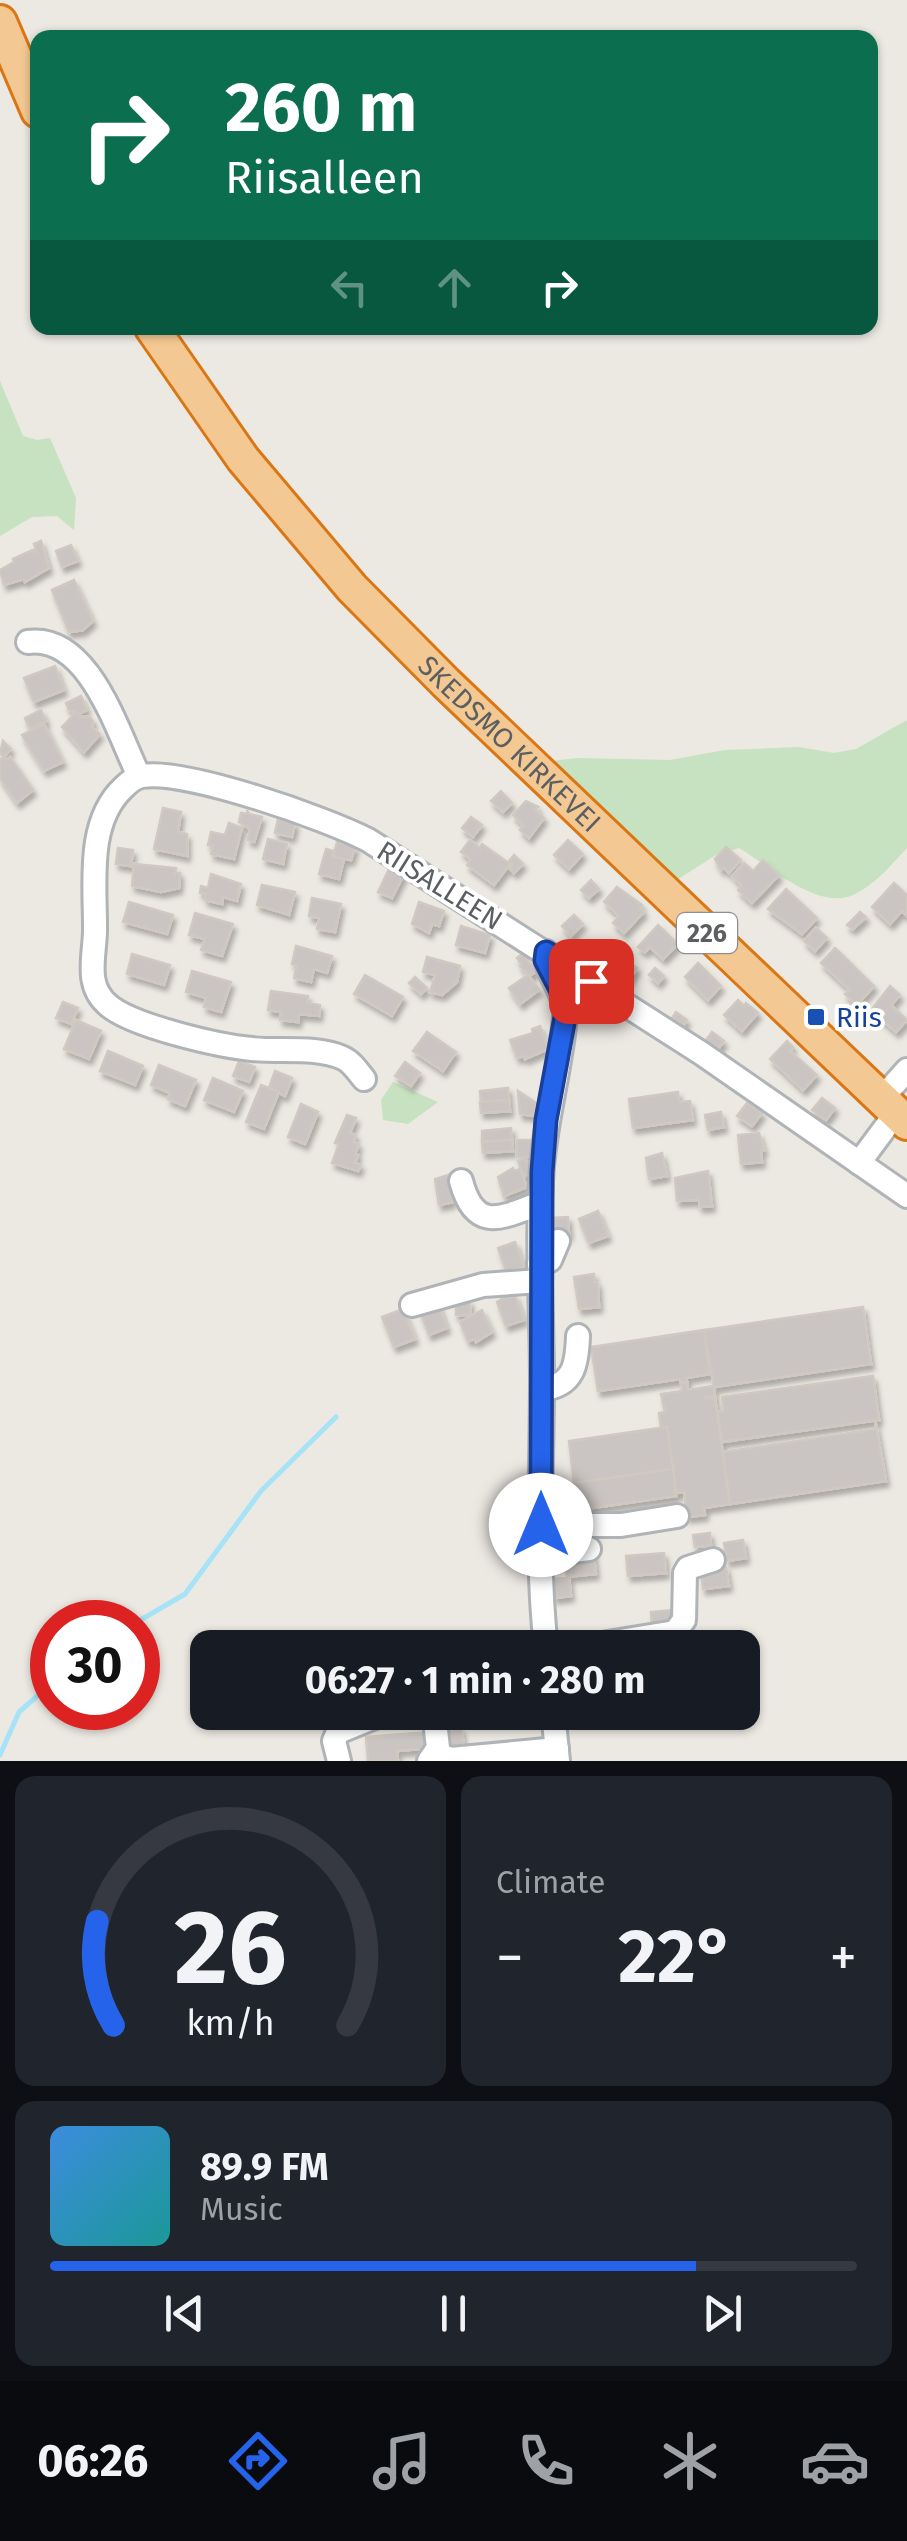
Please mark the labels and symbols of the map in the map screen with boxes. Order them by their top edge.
street label: SKEDSMO KIRKEVEI [411,649,608,839]
street label: RIISALLEEN [371,834,509,937]
road number: 226 [677,913,737,953]
pin [549,939,634,1024]
place label: Riis [836,1001,882,1034]
marker: Riis [805,1006,827,1028]
position arrow [489,1473,593,1577]
speed limit sign: 30 [30,1600,160,1730]

